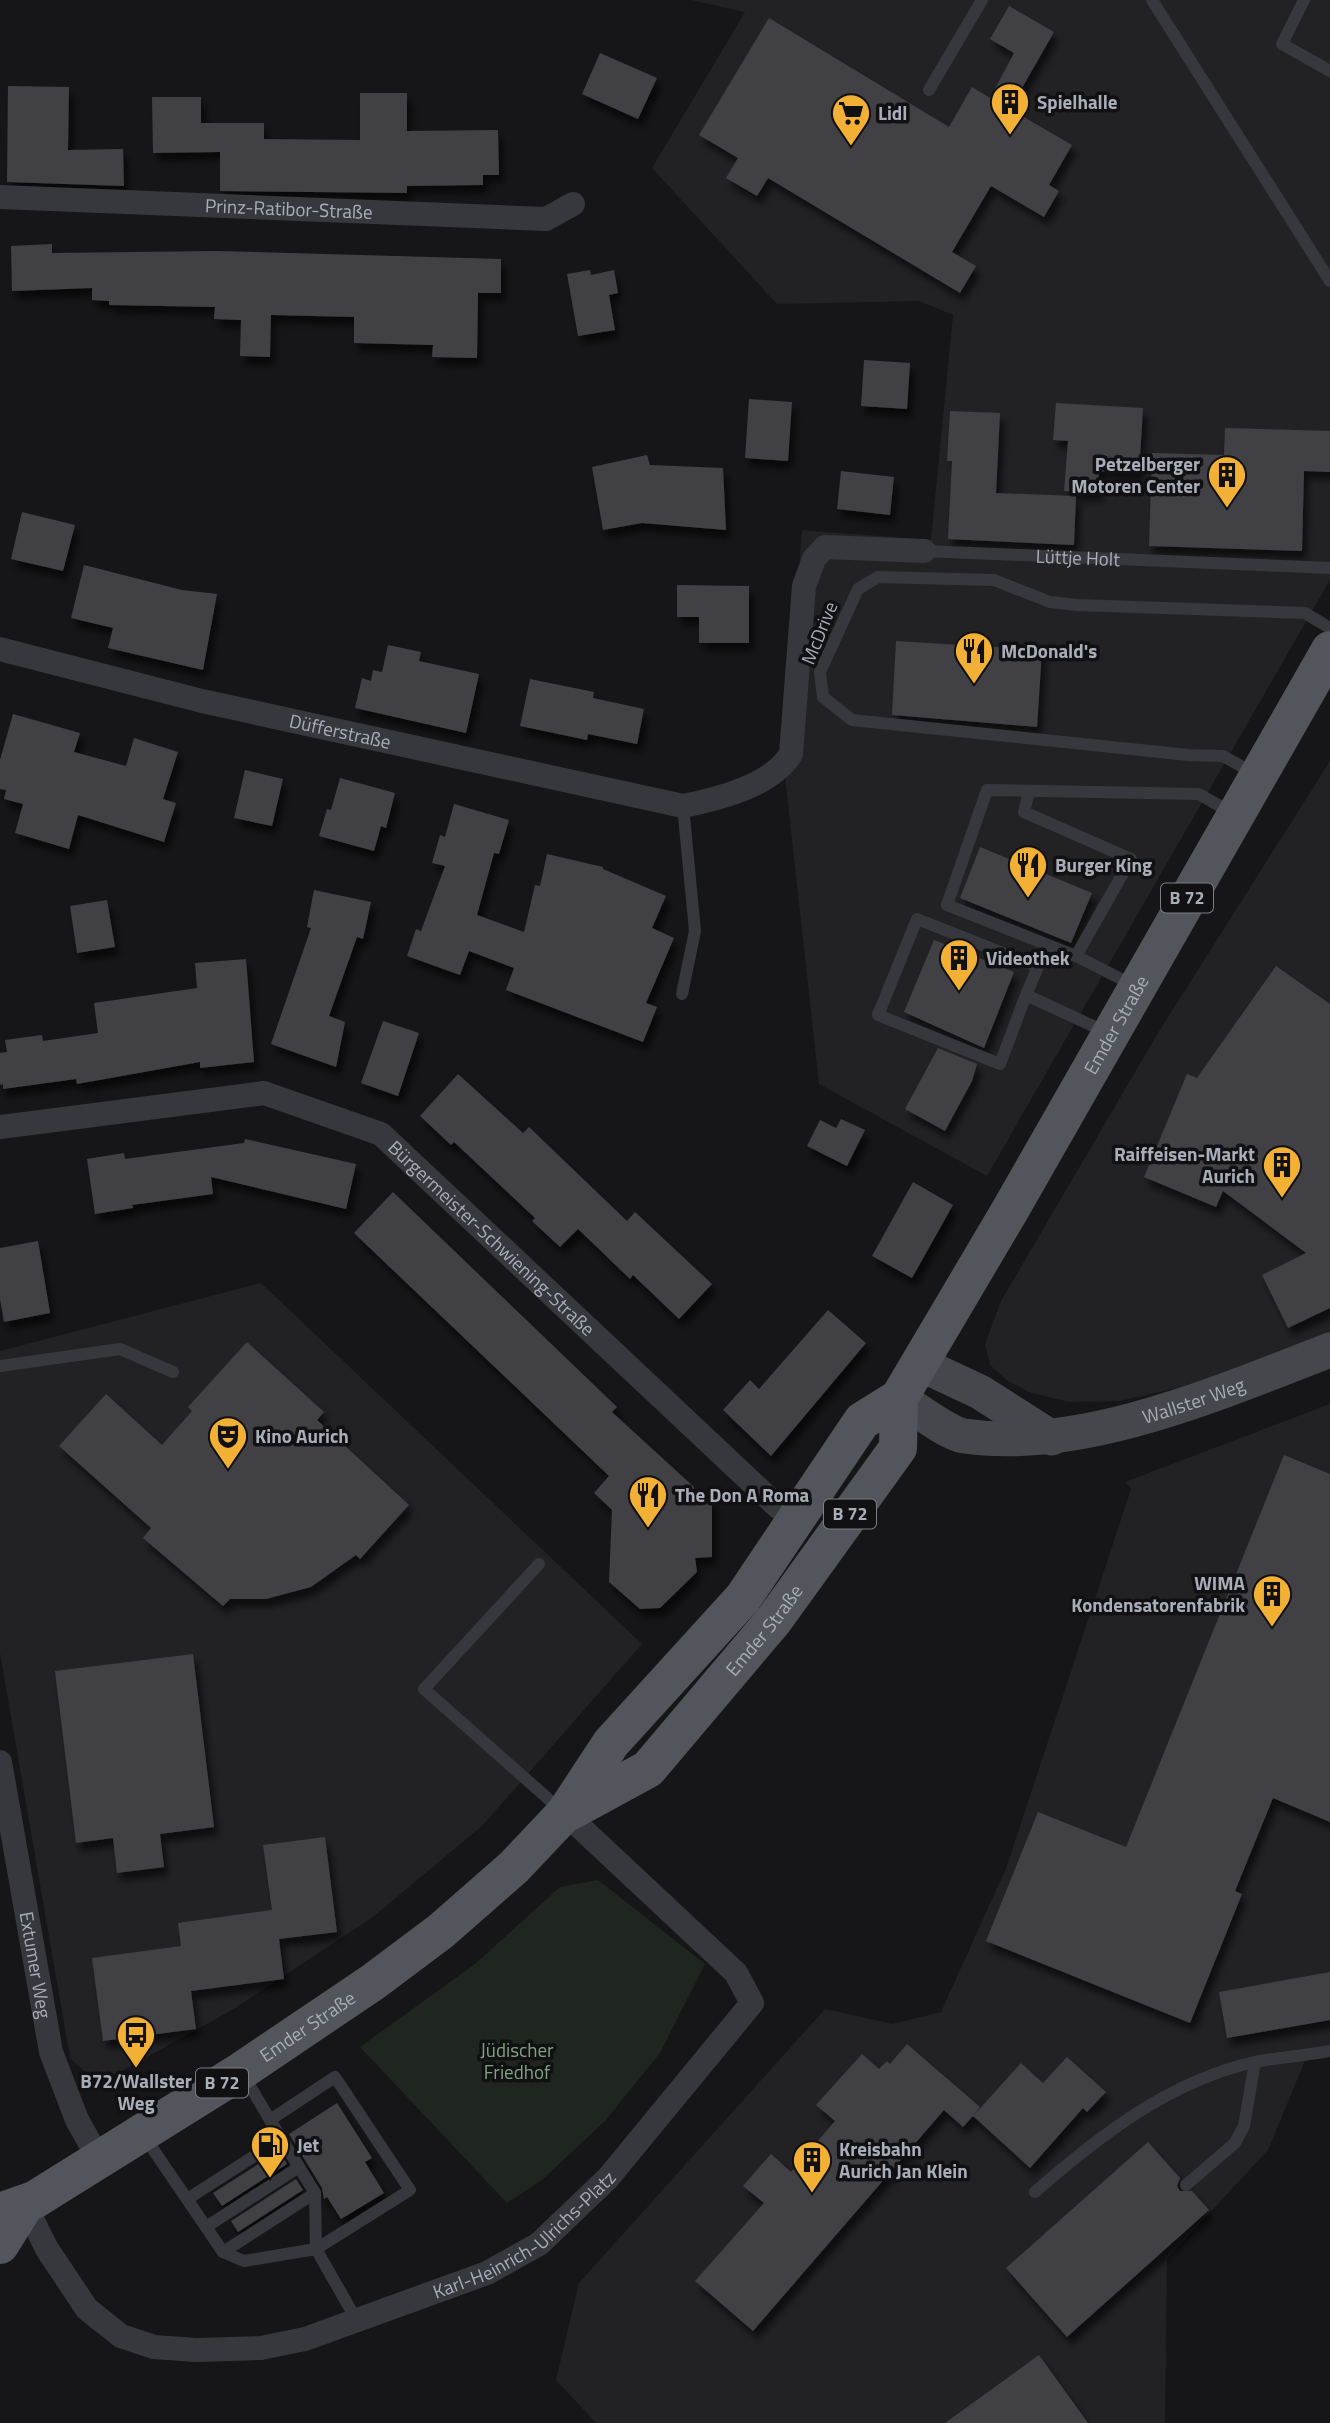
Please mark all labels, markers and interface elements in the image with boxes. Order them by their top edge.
building icon: Spielhalle [989,81,1031,136]
place label: Spielhalle [1037,87,1118,116]
supermarket icon: Lidl [830,92,872,147]
place label: Lidl [878,98,907,127]
street label: Prinz-Ratibor-Straße [204,190,373,226]
place label: Petzelberger Motoren Center [1071,449,1200,500]
building icon: Petzelberger Motoren Center [1206,454,1248,509]
street label: Lüttje Holt [1035,541,1121,573]
street label: McDrive [793,597,844,669]
restaurant icon: McDonald's [953,630,995,685]
place label: McDonald's [1001,636,1097,665]
street label: Düfferstraße [287,706,394,756]
restaurant icon: Burger King [1007,844,1049,899]
place label: Burger King [1055,850,1152,879]
road number: B 72 [1161,884,1213,912]
building icon: Videothek [938,937,980,992]
place label: Videothek [986,943,1070,972]
street label: Emder Straße [1076,969,1155,1080]
street label: Bürgermeister-Schwiening-Straße [382,1133,602,1342]
place label: Raiffeisen-Markt Aurich [1114,1139,1255,1190]
building icon: Raiffeisen-Markt Aurich [1261,1144,1303,1199]
street label: Wallster Weg [1139,1369,1249,1431]
theatre icon: Kino Aurich [207,1415,249,1470]
place label: Kino Aurich [255,1421,349,1450]
restaurant icon: The Don A Roma [627,1474,669,1529]
place label: The Don A Roma [675,1480,810,1509]
road number: B 72 [824,1499,876,1528]
place label: WIMA Kondensatorenfabrik [1071,1568,1246,1619]
building icon: WIMA Kondensatorenfabrik [1251,1573,1293,1628]
street label: Emder Straße [718,1578,809,1682]
street label: Extumer Weg [13,1909,60,2021]
street label: Emder Straße [253,1983,361,2069]
bus stop icon: B72/Wallster Weg [115,2014,157,2069]
park label: Jüdischer Friedhof [480,2035,554,2086]
place label: B72/Wallster Weg [80,2066,192,2117]
road number: B 72 [196,2068,248,2098]
fuel station icon: Jet [249,2124,291,2179]
place label: Jet [297,2130,319,2159]
place label: Kreisbahn Aurich Jan Klein [839,2134,968,2185]
building icon: Kreisbahn Aurich Jan Klein [791,2139,833,2194]
street label: Karl-Heinrich-Ulrichs-Platz [428,2164,622,2306]

